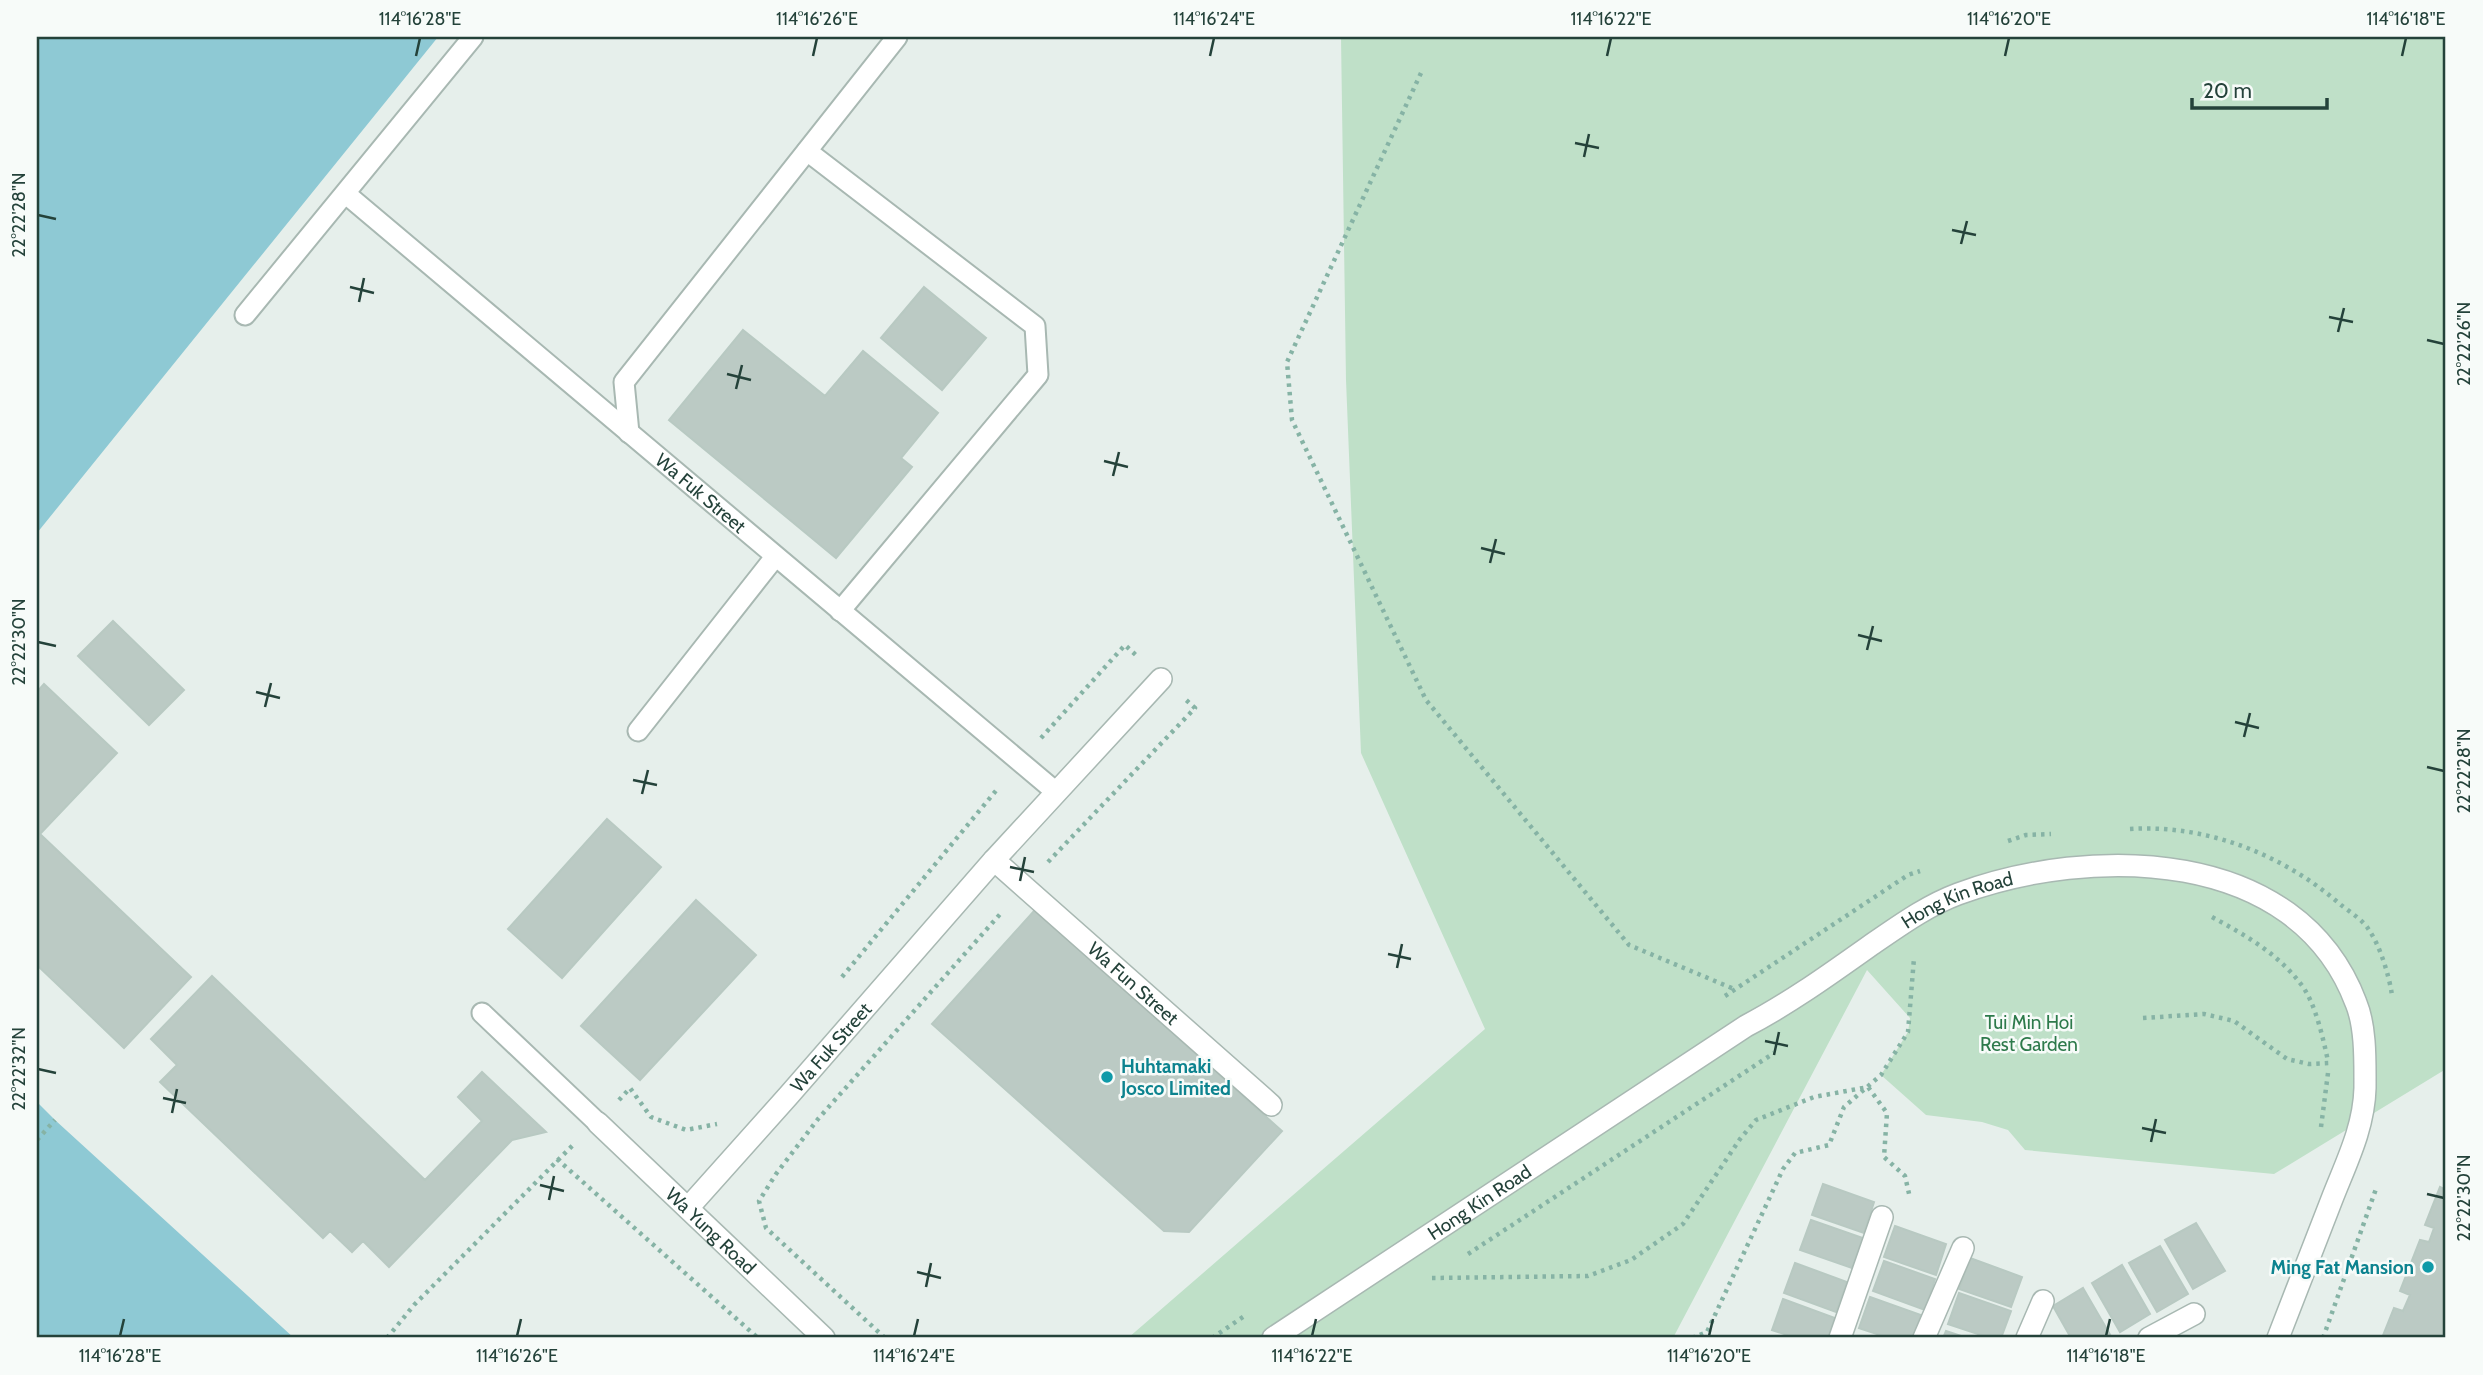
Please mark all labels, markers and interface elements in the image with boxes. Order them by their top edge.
text: 114°16'28"E [379,8,461,30]
text: 114°16'26"E [776,8,858,30]
text: 114°16'24"E [1173,8,1255,30]
text: 114°16'22"E [1570,8,1652,30]
text: 114°16'20"E [1967,8,2051,30]
text: 114°16'18"E [2367,8,2445,30]
scale bar [2192,66,2327,110]
text: 20 m [2203,78,2252,103]
text: 22°22'28"N [8,173,30,257]
text: 22°22'26"N [2453,302,2475,386]
street label: Wa Fuk Street [651,449,751,538]
text: 22°22'30"N [8,599,30,685]
text: 22°22'28"N [2453,729,2475,813]
street label: Hong Kin Road [1897,867,2015,933]
street label: Wa Fun Street [1083,937,1184,1030]
street label: Wa Fuk Street [786,998,877,1097]
park label: Tui Min Hoi Rest Garden [1980,1011,2078,1056]
text: 22°22'32"N [8,1027,30,1111]
place label: Huhtamaki Josco Limited [1120,1055,1231,1100]
marker: Huhtamaki Josco Limited [1099,1069,1115,1085]
text: 22°22'30"N [2453,1155,2475,1241]
street label: Hong Kin Road [1423,1160,1536,1245]
street label: Wa Yung Road [661,1183,761,1279]
place label: Ming Fat Mansion [2271,1256,2414,1279]
marker: Ming Fat Mansion [2420,1259,2436,1275]
text: 114°16'28"E [79,1345,161,1367]
text: 114°16'26"E [476,1345,558,1367]
text: 114°16'24"E [873,1345,955,1367]
text: 114°16'22"E [1271,1345,1353,1367]
text: 114°16'20"E [1667,1345,1751,1367]
text: 114°16'18"E [2067,1345,2145,1367]

